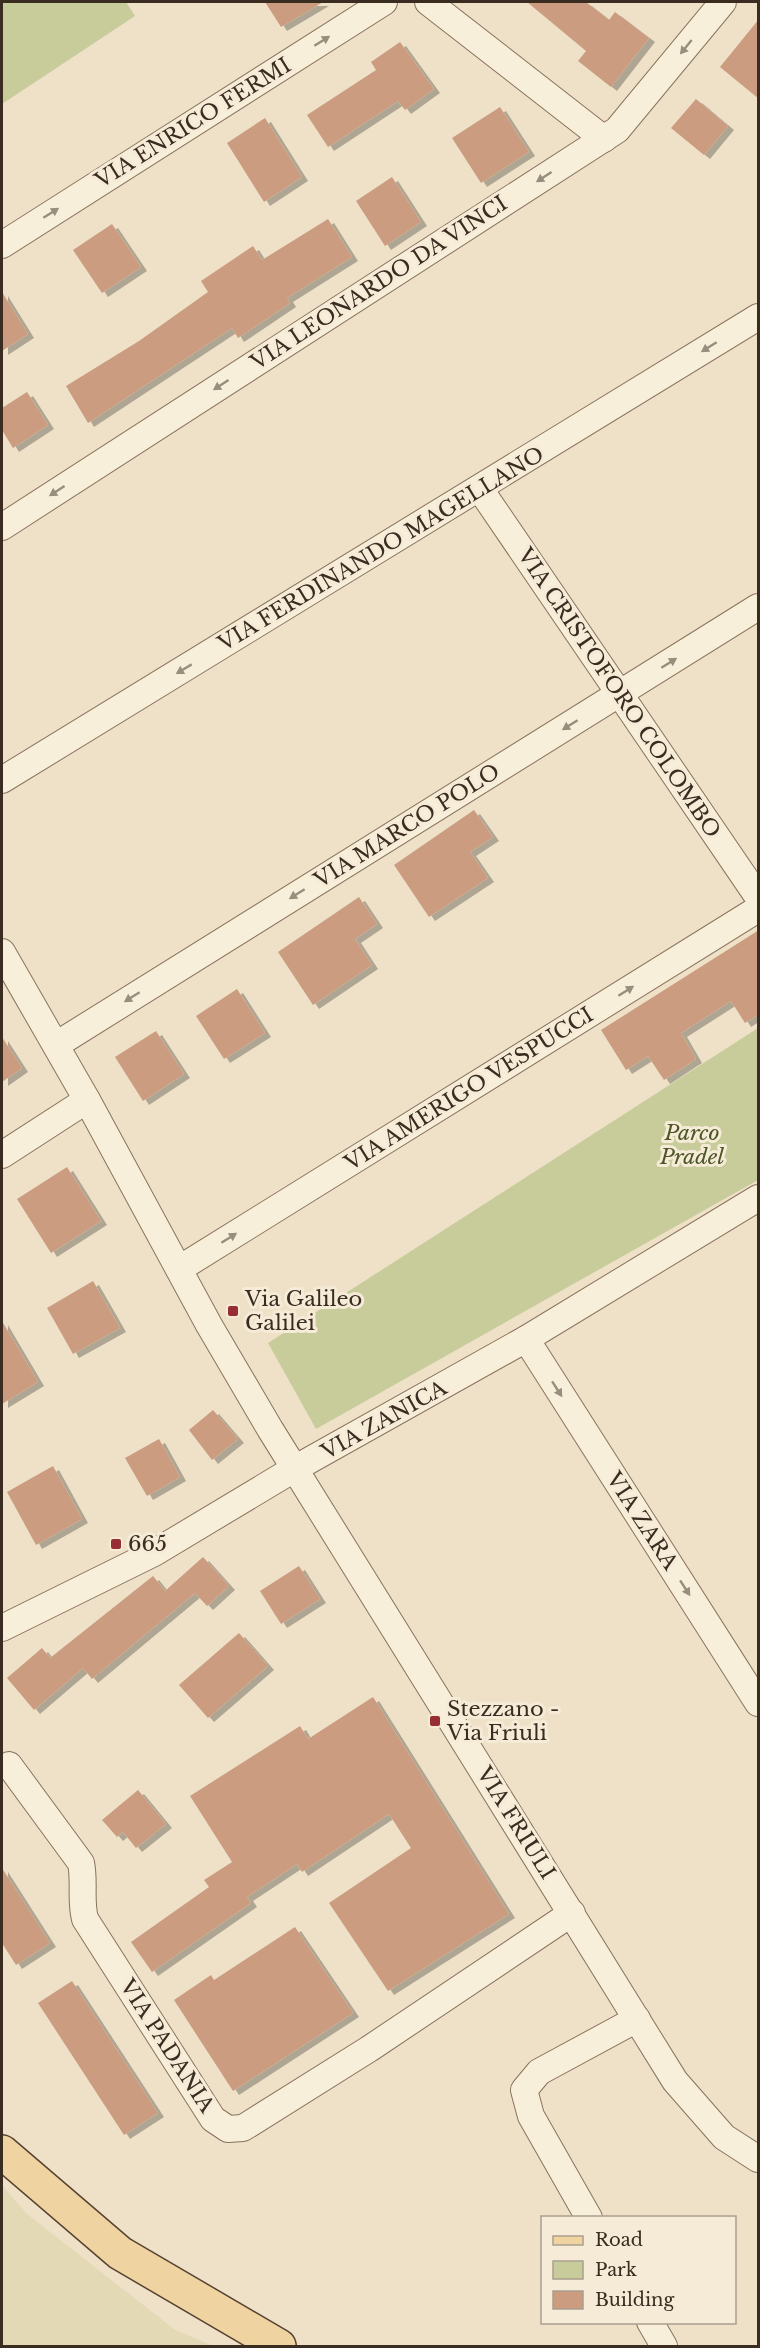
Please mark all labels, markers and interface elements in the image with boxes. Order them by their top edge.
one-way arrow [314,36,330,47]
one-way arrow [679,39,692,55]
street label: VIA ENRICO FERMI [89,52,296,194]
one-way arrow [536,171,552,182]
street label: VIA LEONARDO DA VINCI [245,190,512,376]
one-way arrow [43,208,59,219]
one-way arrow [701,342,717,353]
one-way arrow [213,379,229,390]
street label: VIA FERDINANDO MAGELLANO [213,441,549,657]
one-way arrow [49,485,65,496]
street label: VIA CRISTOFORO COLOMBO [511,542,726,843]
one-way arrow [661,657,677,668]
one-way arrow [176,663,192,674]
one-way arrow [562,719,578,730]
street label: VIA MARCO POLO [309,758,505,894]
one-way arrow [289,889,305,900]
one-way arrow [618,985,634,996]
one-way arrow [124,992,140,1003]
street label: VIA AMERIGO VESPUCCI [339,1002,598,1177]
park label: Parco Pradel [659,1120,724,1170]
one-way arrow [221,1232,237,1243]
place label: Via Galileo Galilei [244,1286,362,1336]
marker: Via Galileo Galilei [226,1304,240,1318]
street label: VIA ZANICA [316,1374,452,1466]
one-way arrow [552,1380,563,1397]
street label: VIA ZARA [600,1466,684,1576]
place label: 665 [128,1531,167,1557]
marker: 665 [109,1537,123,1551]
one-way arrow [679,1580,690,1596]
place label: Stezzano - Via Friuli [446,1696,559,1746]
marker: Stezzano - Via Friuli [428,1714,442,1728]
street label: VIA FRIULI [471,1761,561,1884]
street label: VIA PADANIA [114,1973,220,2118]
legend [541,2216,736,2324]
text: Road [595,2229,643,2251]
text: Park [595,2259,637,2281]
text: Building [595,2289,674,2311]

